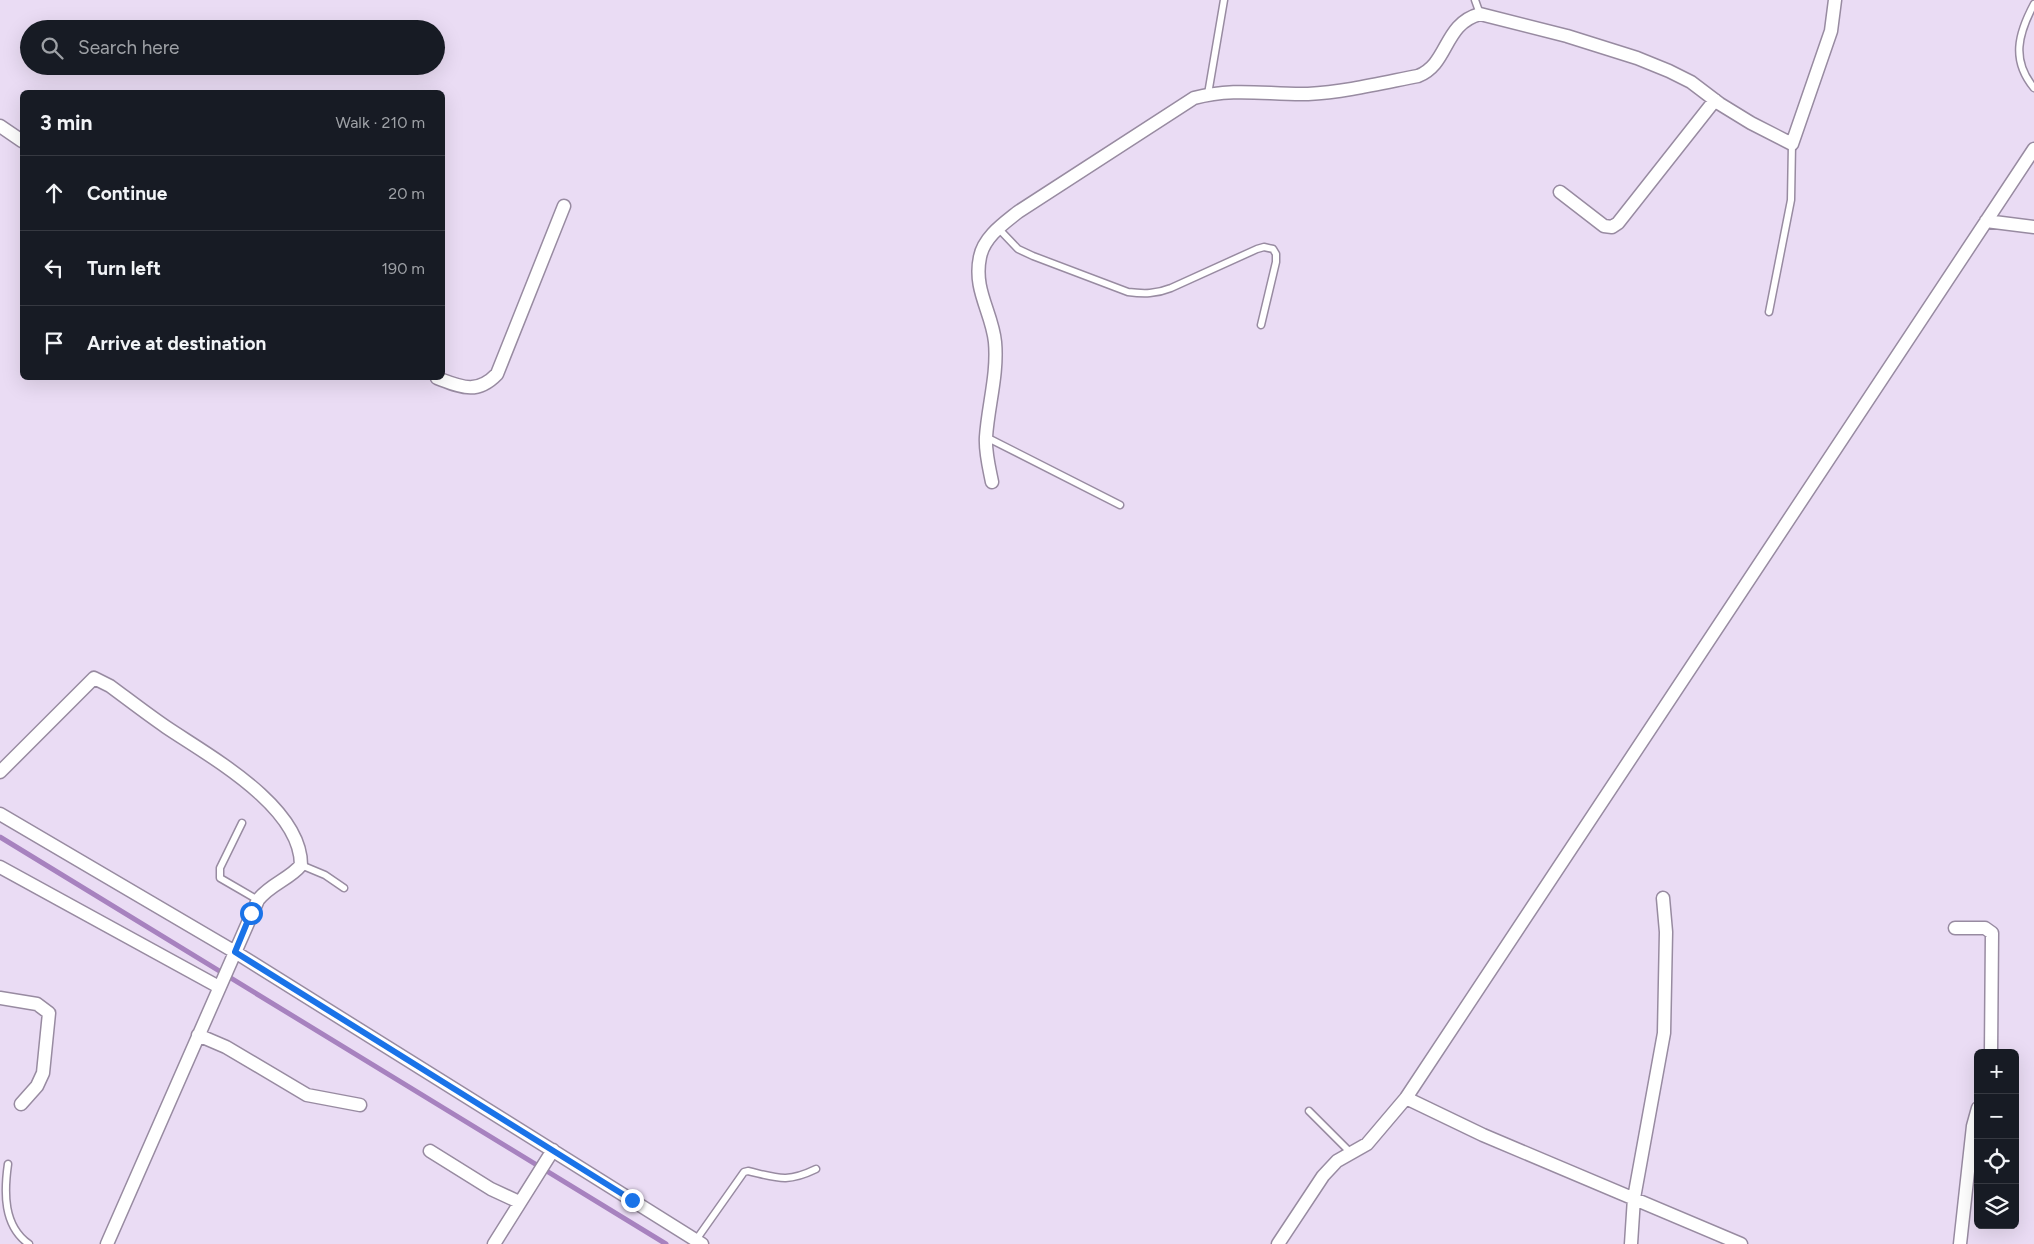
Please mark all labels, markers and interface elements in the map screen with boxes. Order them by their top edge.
search box [20,20,445,75]
icon: search [38,34,66,62]
text: Search here [78,36,180,59]
text: 3 min [40,110,92,135]
text: Walk · 210 m [336,113,425,132]
icon: ahead [40,179,68,207]
text: Continue [87,182,167,205]
text: 20 m [388,184,425,203]
icon: left [40,254,68,282]
text: Turn left [87,257,161,280]
text: 190 m [382,259,425,278]
icon: arrive [40,329,68,357]
text: Arrive at destination [87,332,266,355]
route start [240,902,263,925]
map controls [1974,1049,2019,1229]
button: + [1974,1049,2019,1094]
button: − [1974,1094,2019,1139]
button: locate [1974,1139,2019,1184]
button: layers [1974,1184,2019,1229]
route end [621,1189,644,1212]

